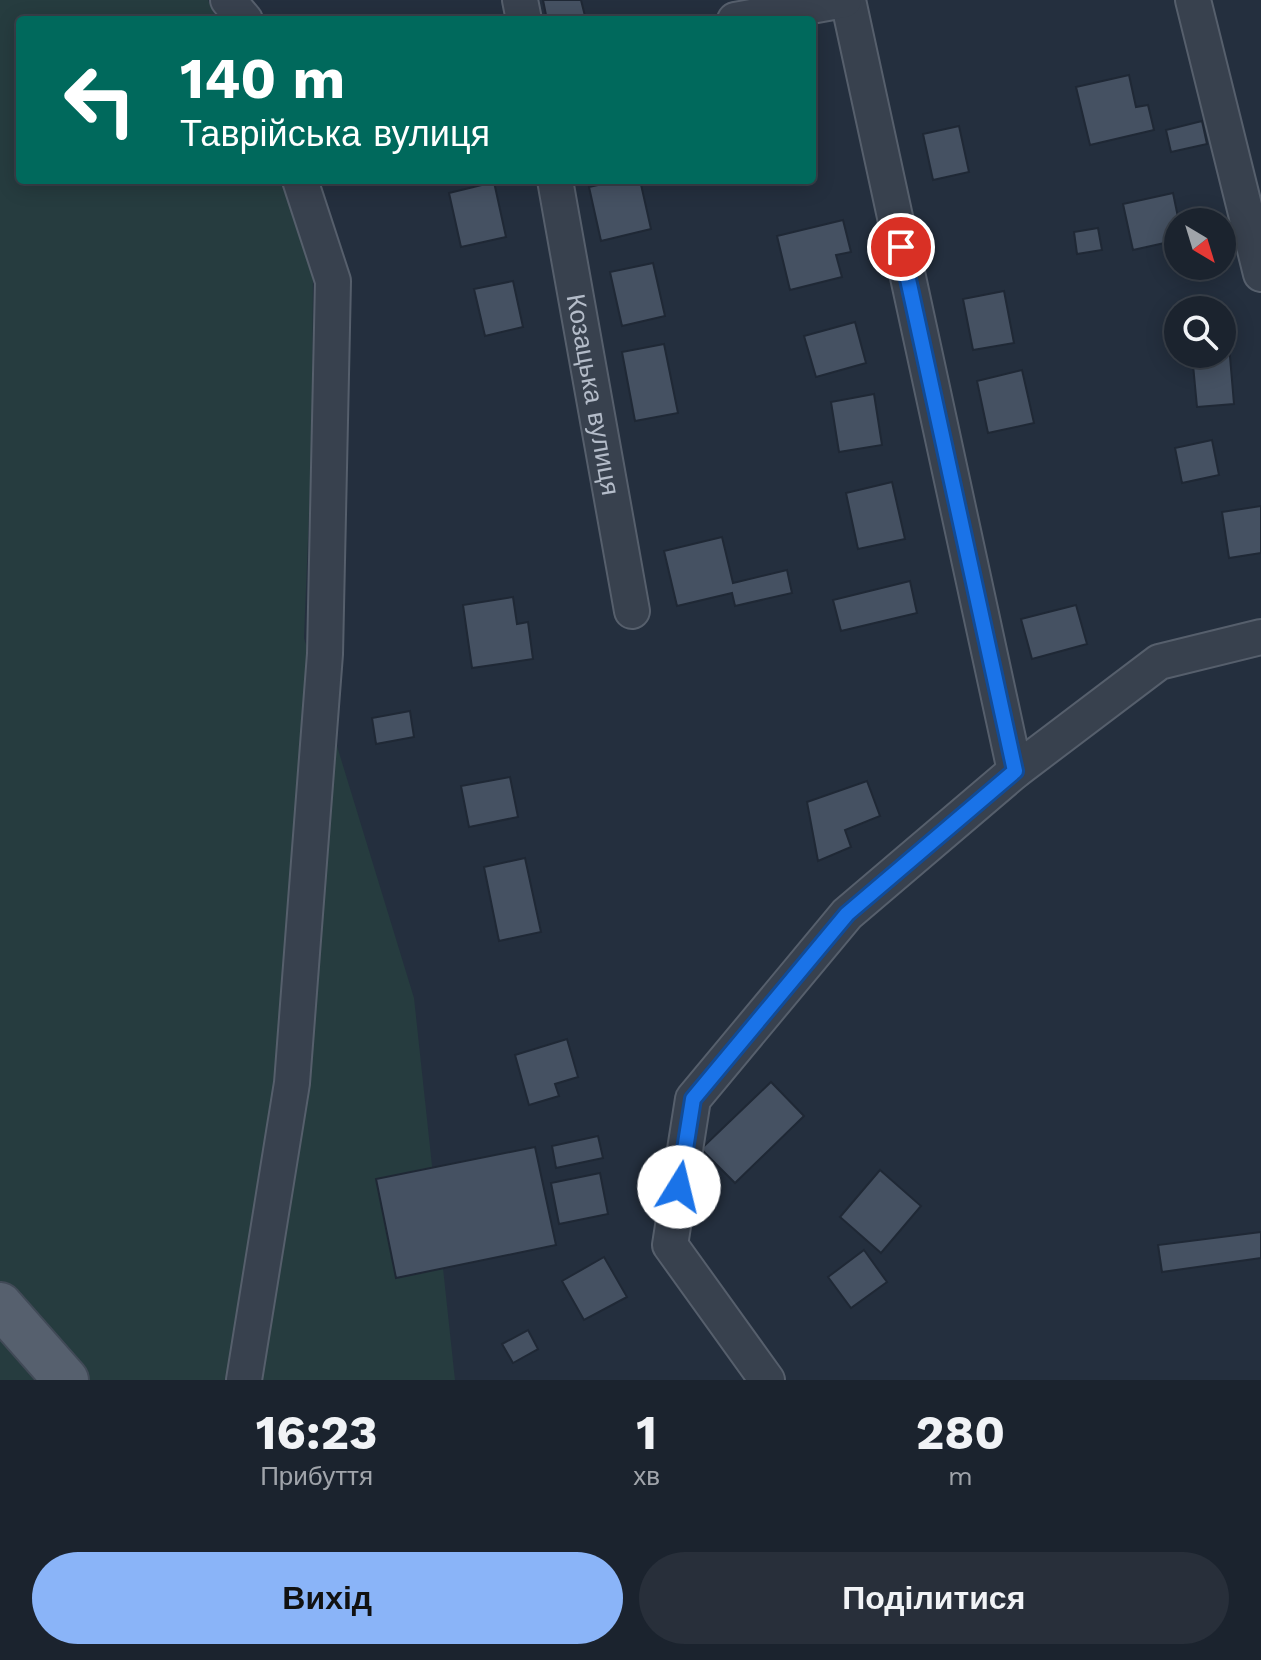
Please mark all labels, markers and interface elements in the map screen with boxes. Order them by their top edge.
text: 140 m [180,46,345,112]
icon: left [48,48,152,152]
text: Таврійська вулиця [180,113,490,155]
north arrow [1164,208,1236,280]
map controls [1164,208,1236,368]
pin [867,213,935,281]
icon: arrive [879,225,923,269]
street label: Козацька вулиця [561,292,626,498]
button: search [1164,296,1236,368]
position arrow [637,1145,721,1229]
text: 16:23 [256,1404,378,1461]
text: 1 [636,1404,657,1461]
text: 280 [916,1404,1005,1461]
text: Прибуття [260,1461,373,1491]
text: хв [633,1461,660,1491]
text: m [948,1461,973,1491]
button: Вихід [32,1552,623,1644]
button: Поділитися [639,1552,1229,1644]

